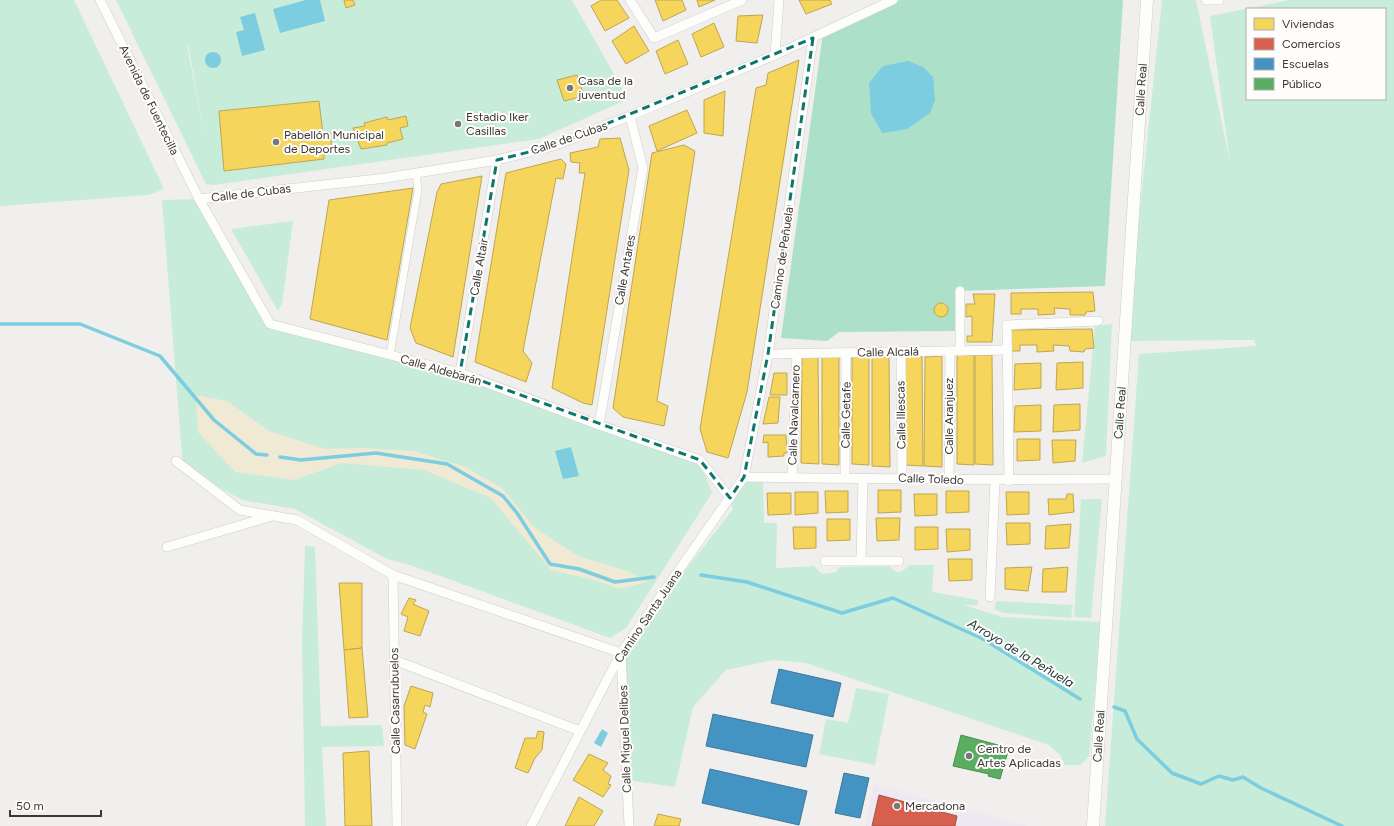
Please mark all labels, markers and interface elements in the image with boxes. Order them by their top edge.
legend [1246,8,1386,100]
text: Viviendas [1282,17,1335,31]
text: Comercios [1282,37,1341,51]
street label: Avenida de Fuentecilla [116,43,182,157]
text: Escuelas [1282,57,1329,71]
street label: Calle Real [1132,63,1150,116]
place label: Casa de la juventud [577,74,633,102]
text: Público [1282,77,1322,91]
marker: Casa de la juventud [565,83,575,93]
place label: Estadio Iker Casillas [466,110,529,138]
street label: Calle de Cubas [529,118,610,158]
marker: Estadio Iker Casillas [453,119,463,129]
place label: Pabellón Municipal de Deportes [284,128,384,156]
marker: Pabellón Municipal de Deportes [271,137,281,147]
street label: Calle de Cubas [210,181,292,205]
street label: Camino de Peñuela [768,206,796,310]
street label: Calle Antares [612,233,638,306]
street label: Calle Altair [467,237,491,297]
street label: Calle Alcalá [857,344,919,360]
street label: Calle Aldebarán [399,352,484,388]
street label: Calle Navalcarnero [785,364,803,466]
street label: Calle Aranjuez [942,377,956,454]
street label: Calle Illescas [893,380,909,449]
street label: Calle Getafe [838,381,854,449]
street label: Calle Real [1111,386,1129,440]
street label: Calle Toledo [898,471,964,487]
street label: Camino Santa Juana [611,566,685,666]
water label: Arroyo de la Peñuela [964,615,1077,691]
street label: Calle Casarrubuelos [387,647,403,754]
street label: Calle Miguel Delibes [616,684,634,793]
street label: Calle Real [1090,710,1108,763]
place label: Centro de Artes Aplicadas [977,742,1061,770]
marker: Centro de Artes Aplicadas [964,751,974,761]
scale bar [10,792,101,818]
text: 50 m [16,799,44,813]
place label: Mercadona [905,799,965,813]
marker: Mercadona [892,801,902,811]

